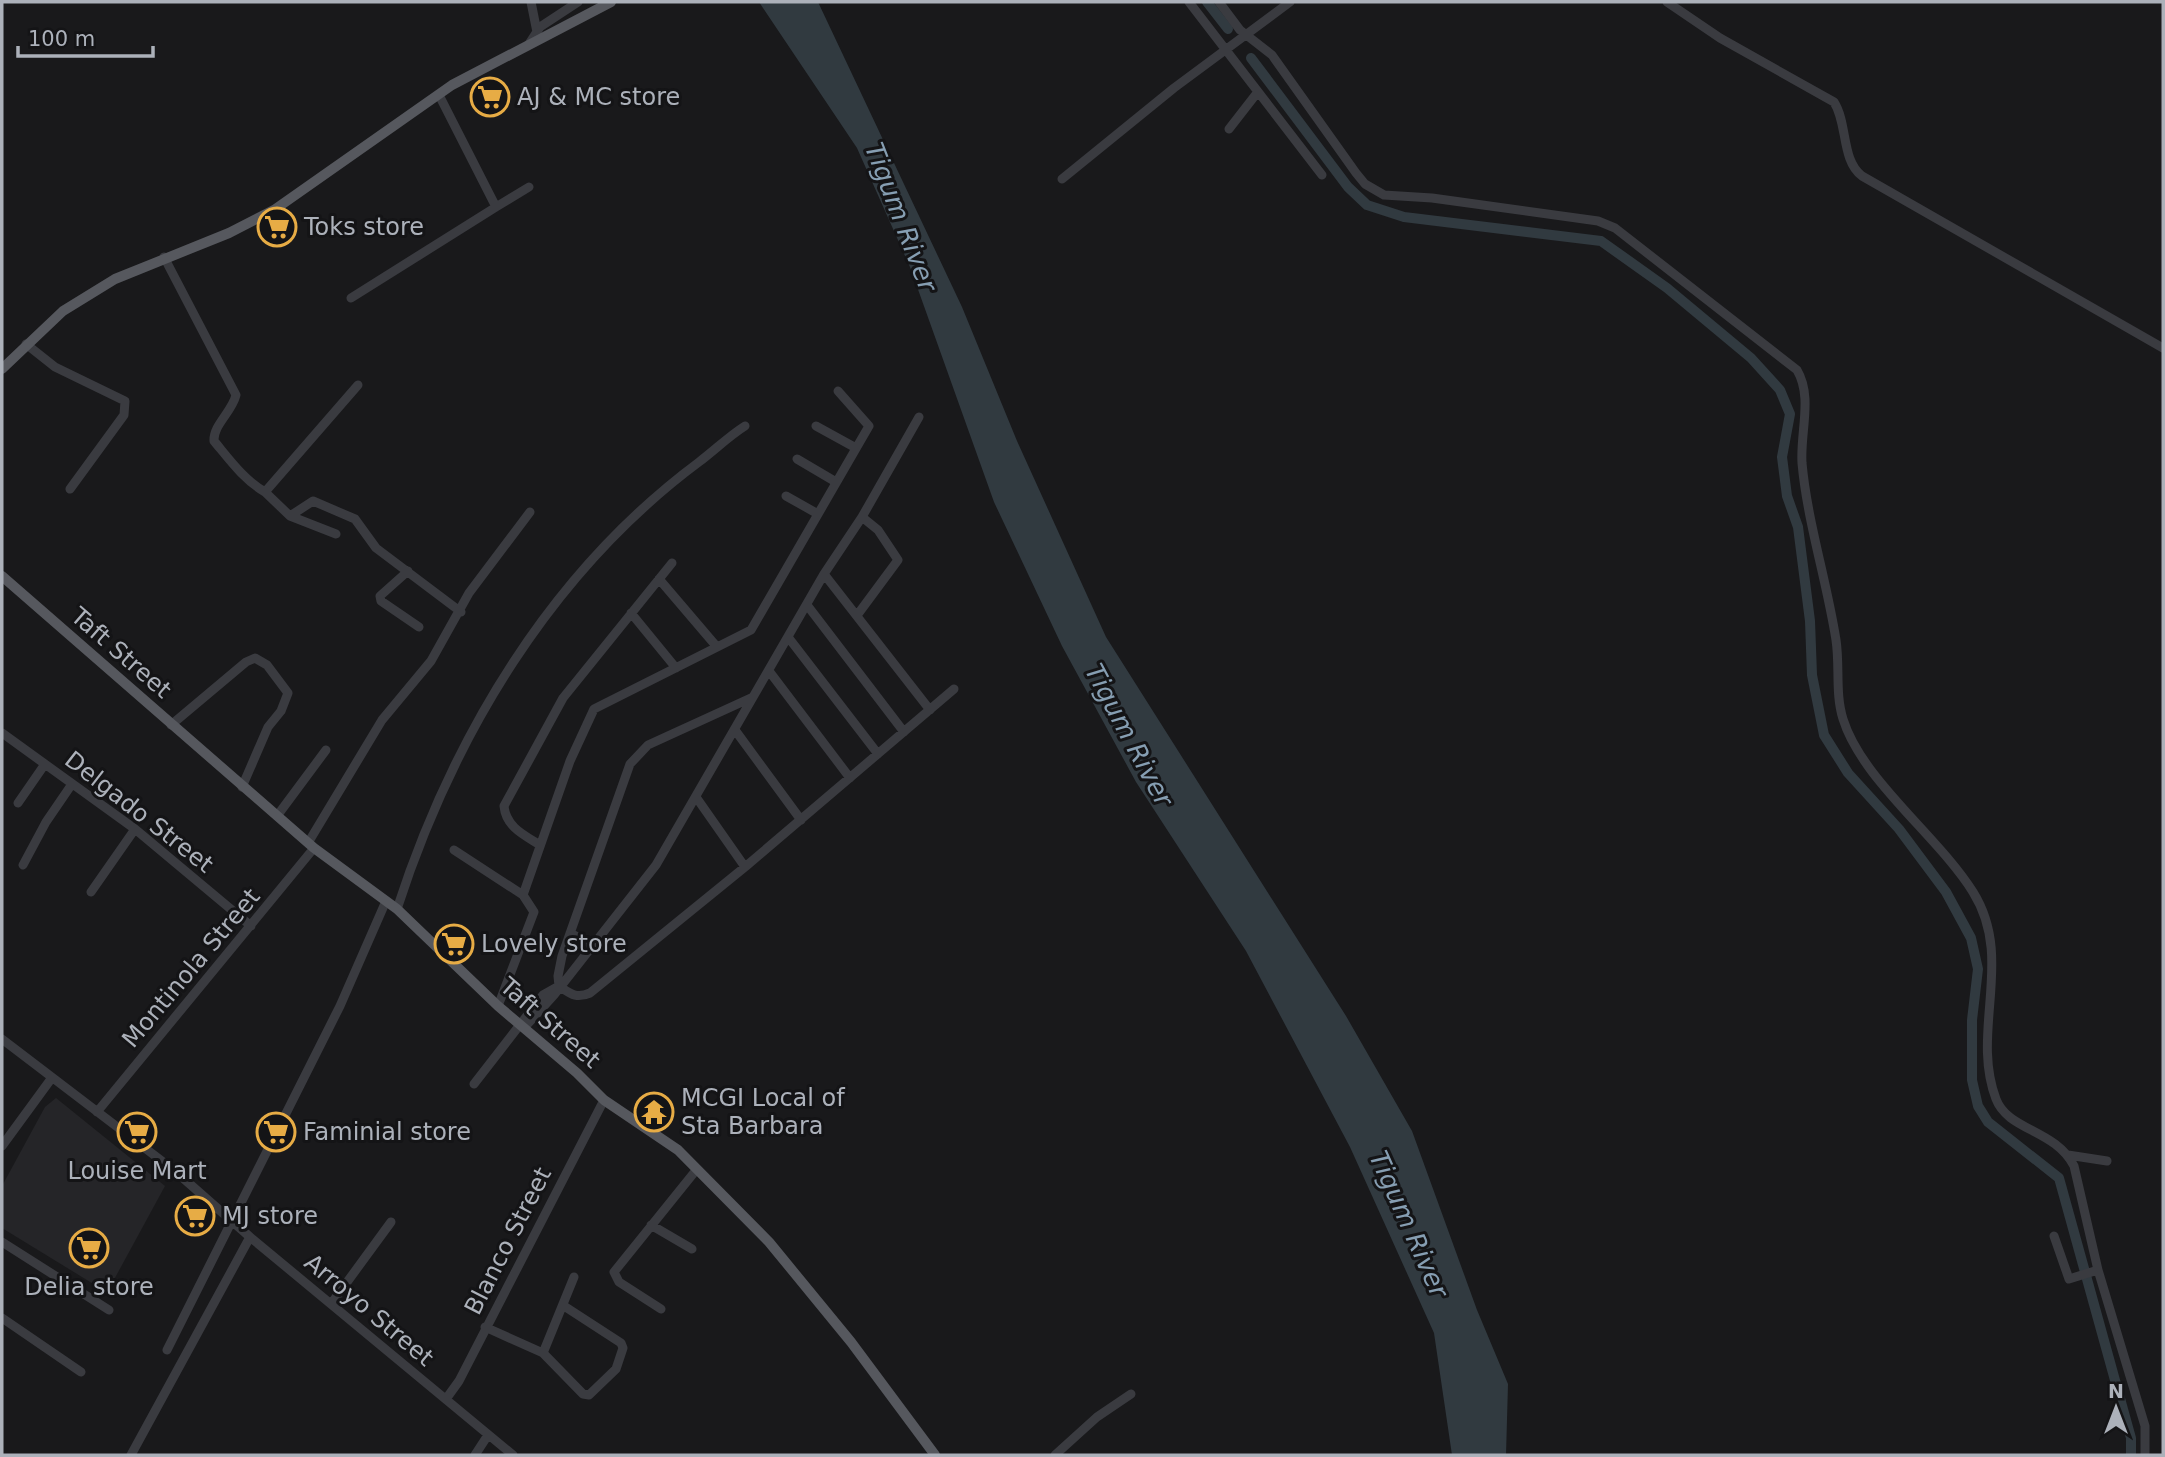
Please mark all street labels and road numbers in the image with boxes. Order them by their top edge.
street label: Taft Street [64,601,177,704]
street label: Delgado Street [59,745,219,879]
street label: Montinola Street [116,883,266,1053]
street label: Taft Street [493,971,606,1074]
street label: Blanco Street [459,1163,557,1319]
street label: Arroyo Street [299,1248,439,1372]

